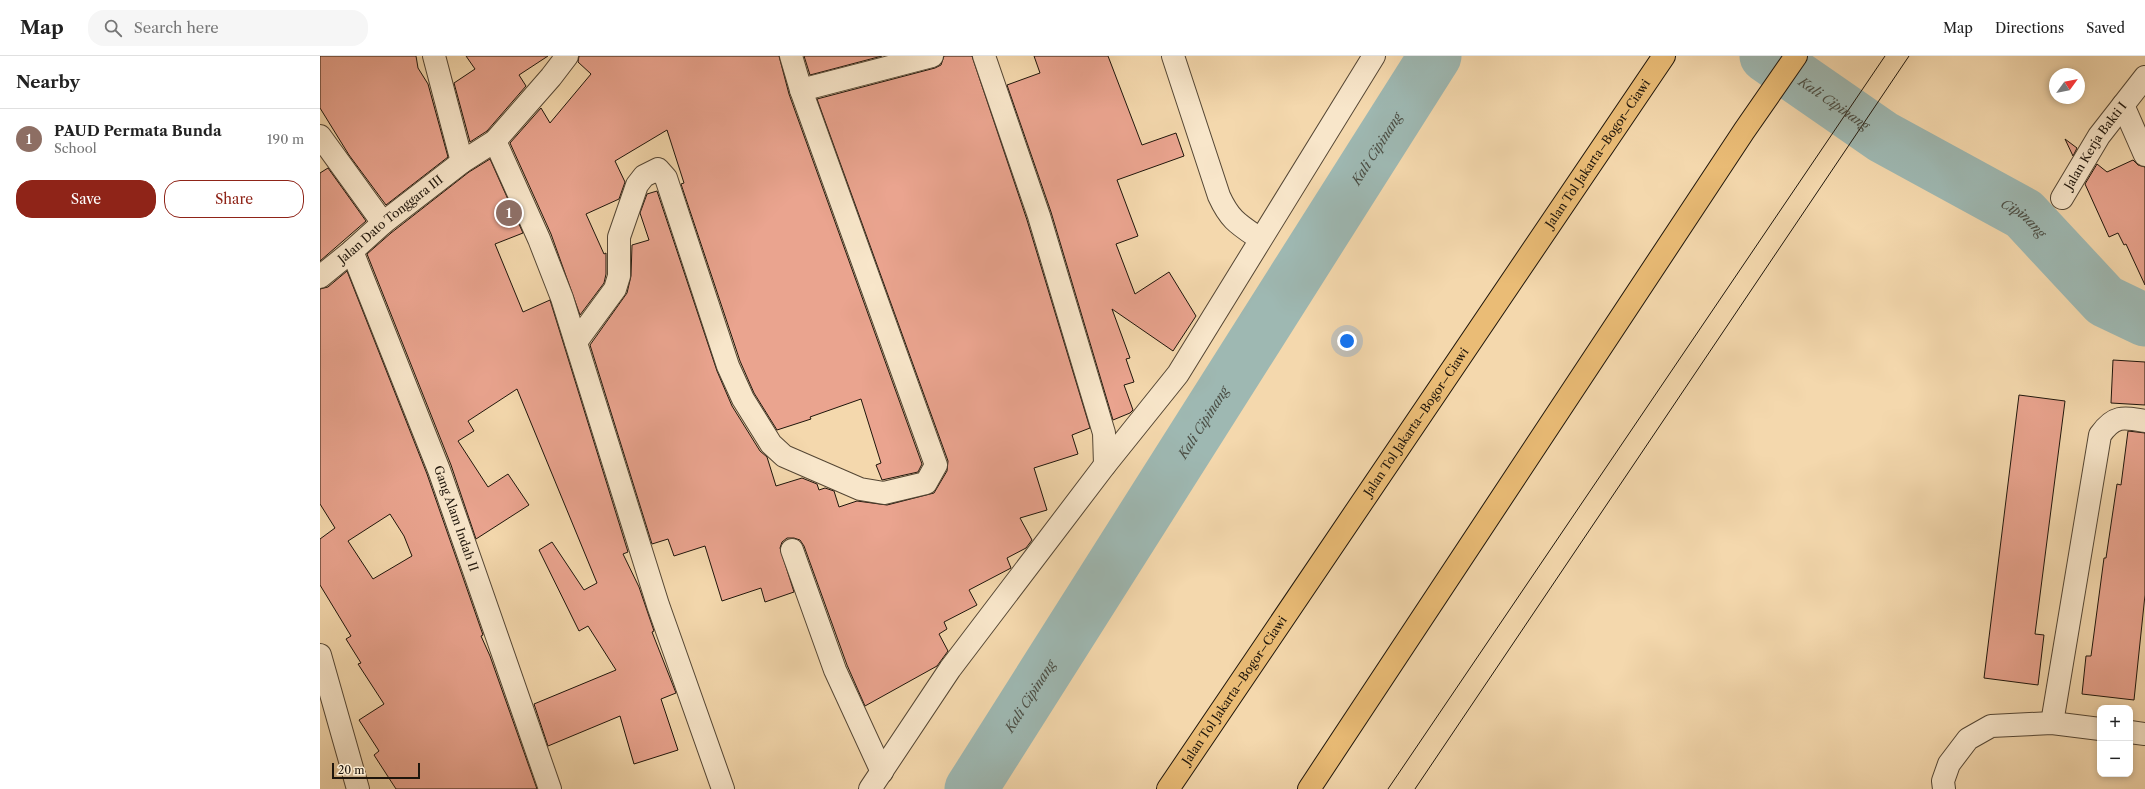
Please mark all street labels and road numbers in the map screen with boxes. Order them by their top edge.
street label: Jalan Tol Jakarta–Bogor–Ciawi [1541,76,1653,232]
street label: Jalan Kerja Bakti I [2060,99,2130,194]
street label: Jalan Dato Tonggara III [333,172,446,268]
street label: Jalan Tol Jakarta–Bogor–Ciawi [1359,344,1472,501]
street label: Gang Alam Indah II [431,463,482,573]
street label: Jalan Tol Jakarta–Bogor–Ciawi [1178,613,1290,769]

